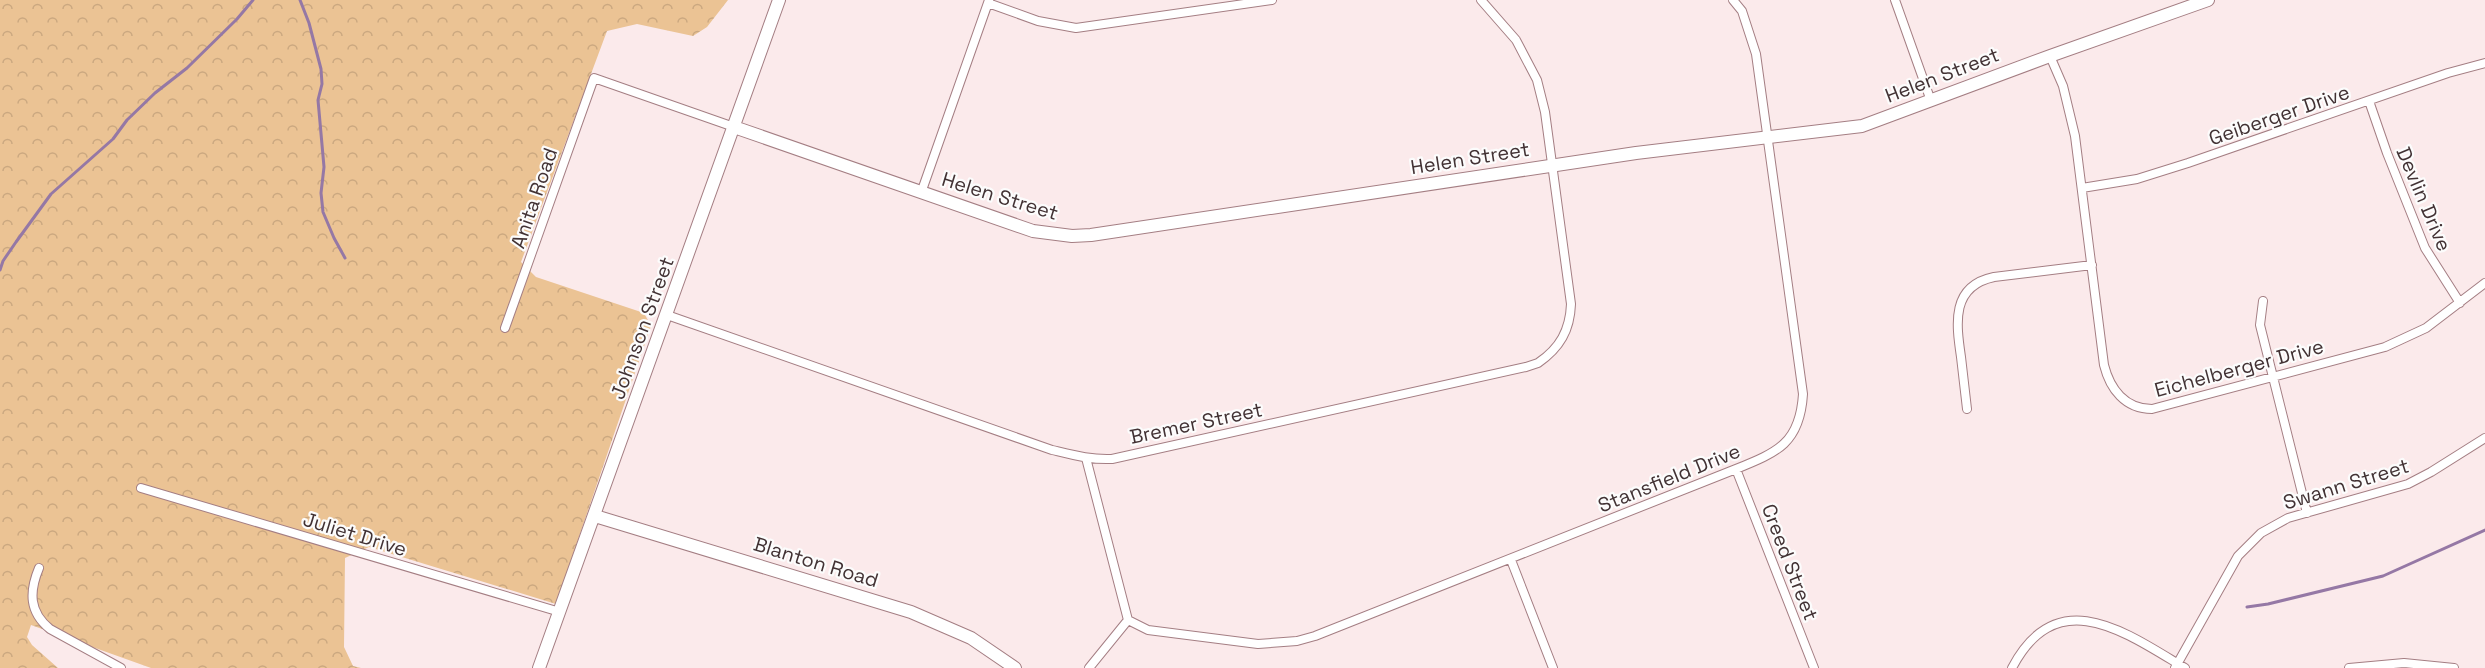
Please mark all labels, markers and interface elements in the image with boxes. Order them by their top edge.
street label: Helen Street [1881,41,2003,109]
street label: Geiberger Drive [2205,79,2353,151]
street label: Helen Street [1409,136,1531,180]
street label: Devlin Drive [2390,143,2458,255]
street label: Anita Road [505,144,563,252]
street label: Helen Street [939,166,1061,226]
street label: Johnson Street [604,253,680,403]
street label: Eichelberger Drive [2151,333,2327,403]
street label: Bremer Street [1127,396,1265,450]
street label: Stansfield Drive [1594,438,1744,518]
street label: Swann Street [2280,453,2412,515]
street label: Creed Street [1756,500,1824,624]
street label: Juliet Drive [300,506,410,562]
street label: Blanton Road [750,531,882,593]

